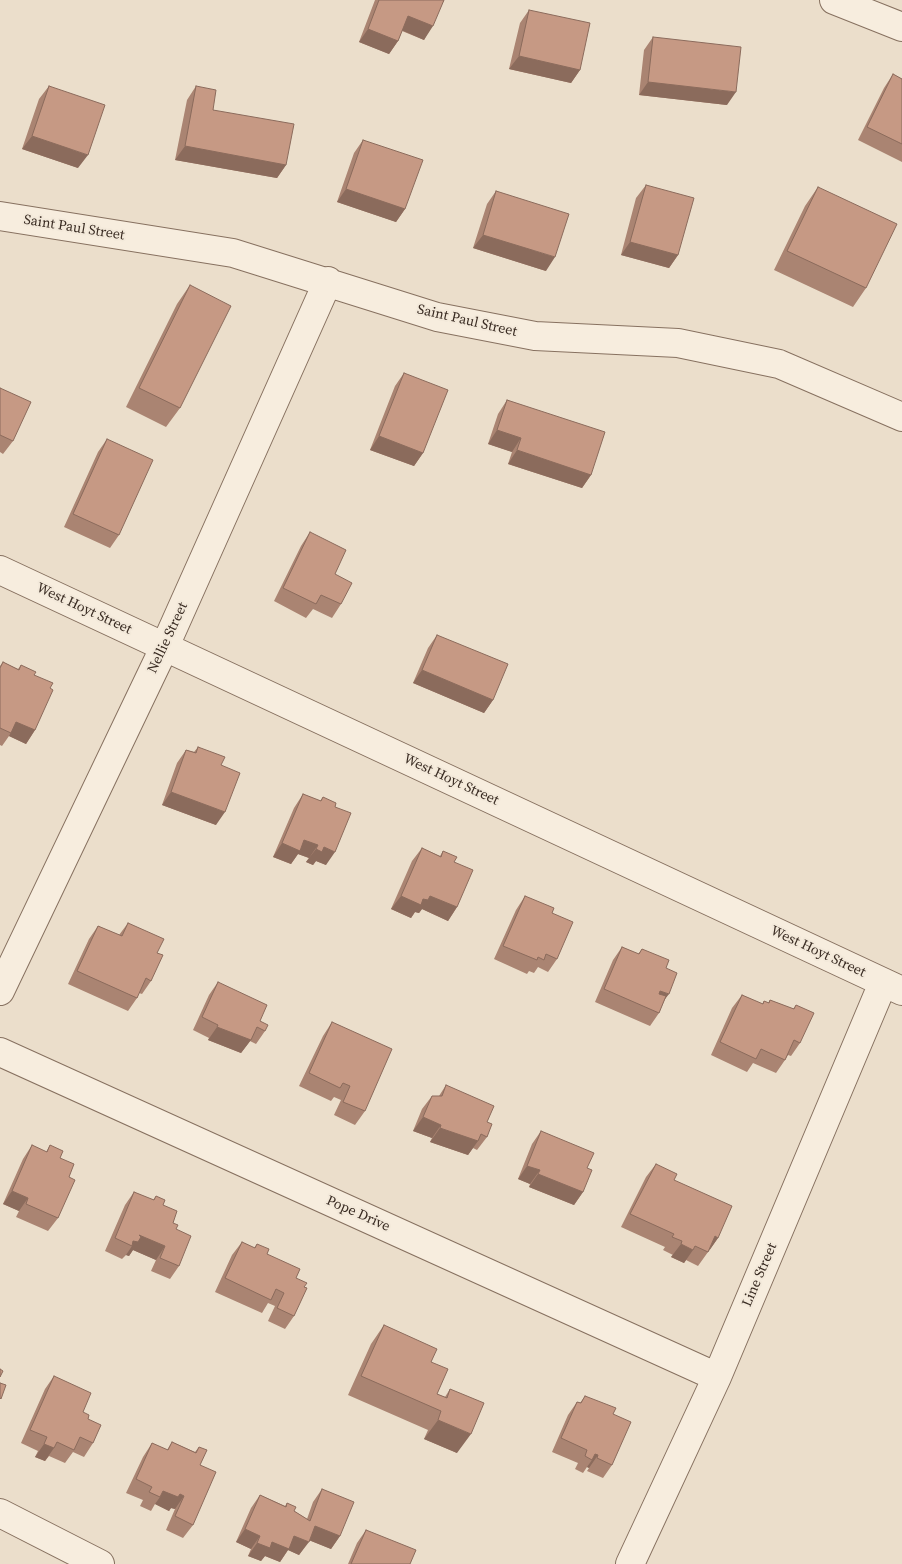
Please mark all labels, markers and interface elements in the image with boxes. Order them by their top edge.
street label: Saint Paul Street [22,212,126,244]
street label: Saint Paul Street [415,301,519,341]
street label: West Hoyt Street [34,580,134,638]
street label: Nellie Street [144,600,192,676]
street label: West Hoyt Street [401,751,501,809]
street label: West Hoyt Street [768,923,868,981]
street label: Pope Drive [324,1193,392,1235]
street label: Line Street [739,1241,781,1309]

